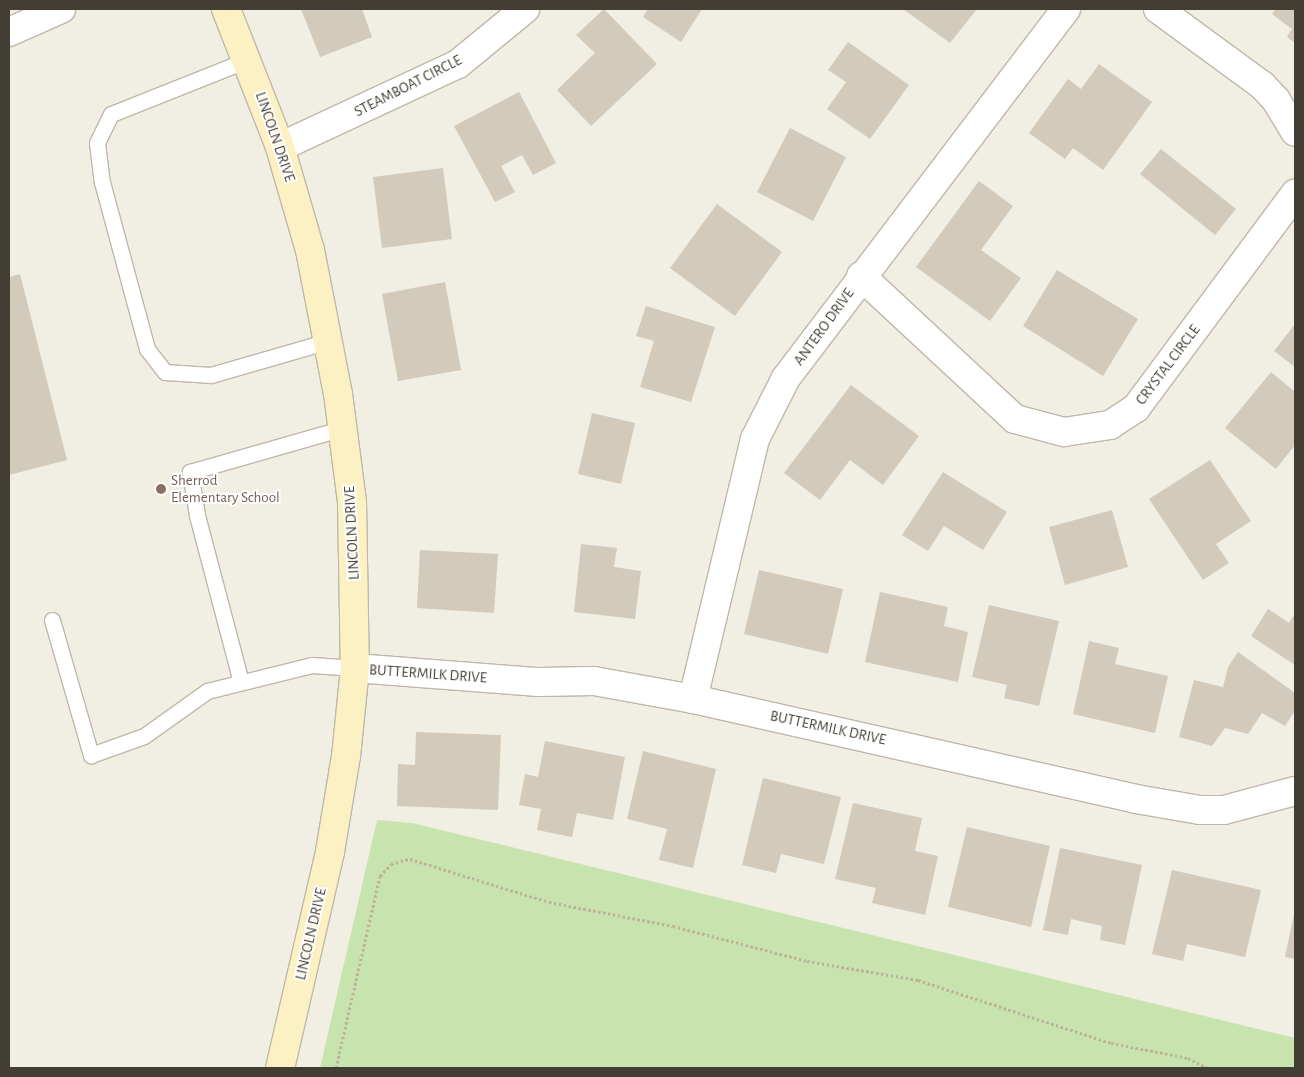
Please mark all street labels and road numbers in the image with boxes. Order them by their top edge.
street label: STEAMBOAT CIRCLE [351,51,465,121]
street label: LINCOLN DRIVE [251,90,299,184]
street label: ANTERO DRIVE [790,285,858,369]
street label: CRYSTAL CIRCLE [1132,321,1204,409]
street label: LINCOLN DRIVE [341,486,363,580]
street label: BUTTERMILK DRIVE [369,661,487,687]
street label: BUTTERMILK DRIVE [768,707,888,749]
street label: LINCOLN DRIVE [292,886,330,982]

